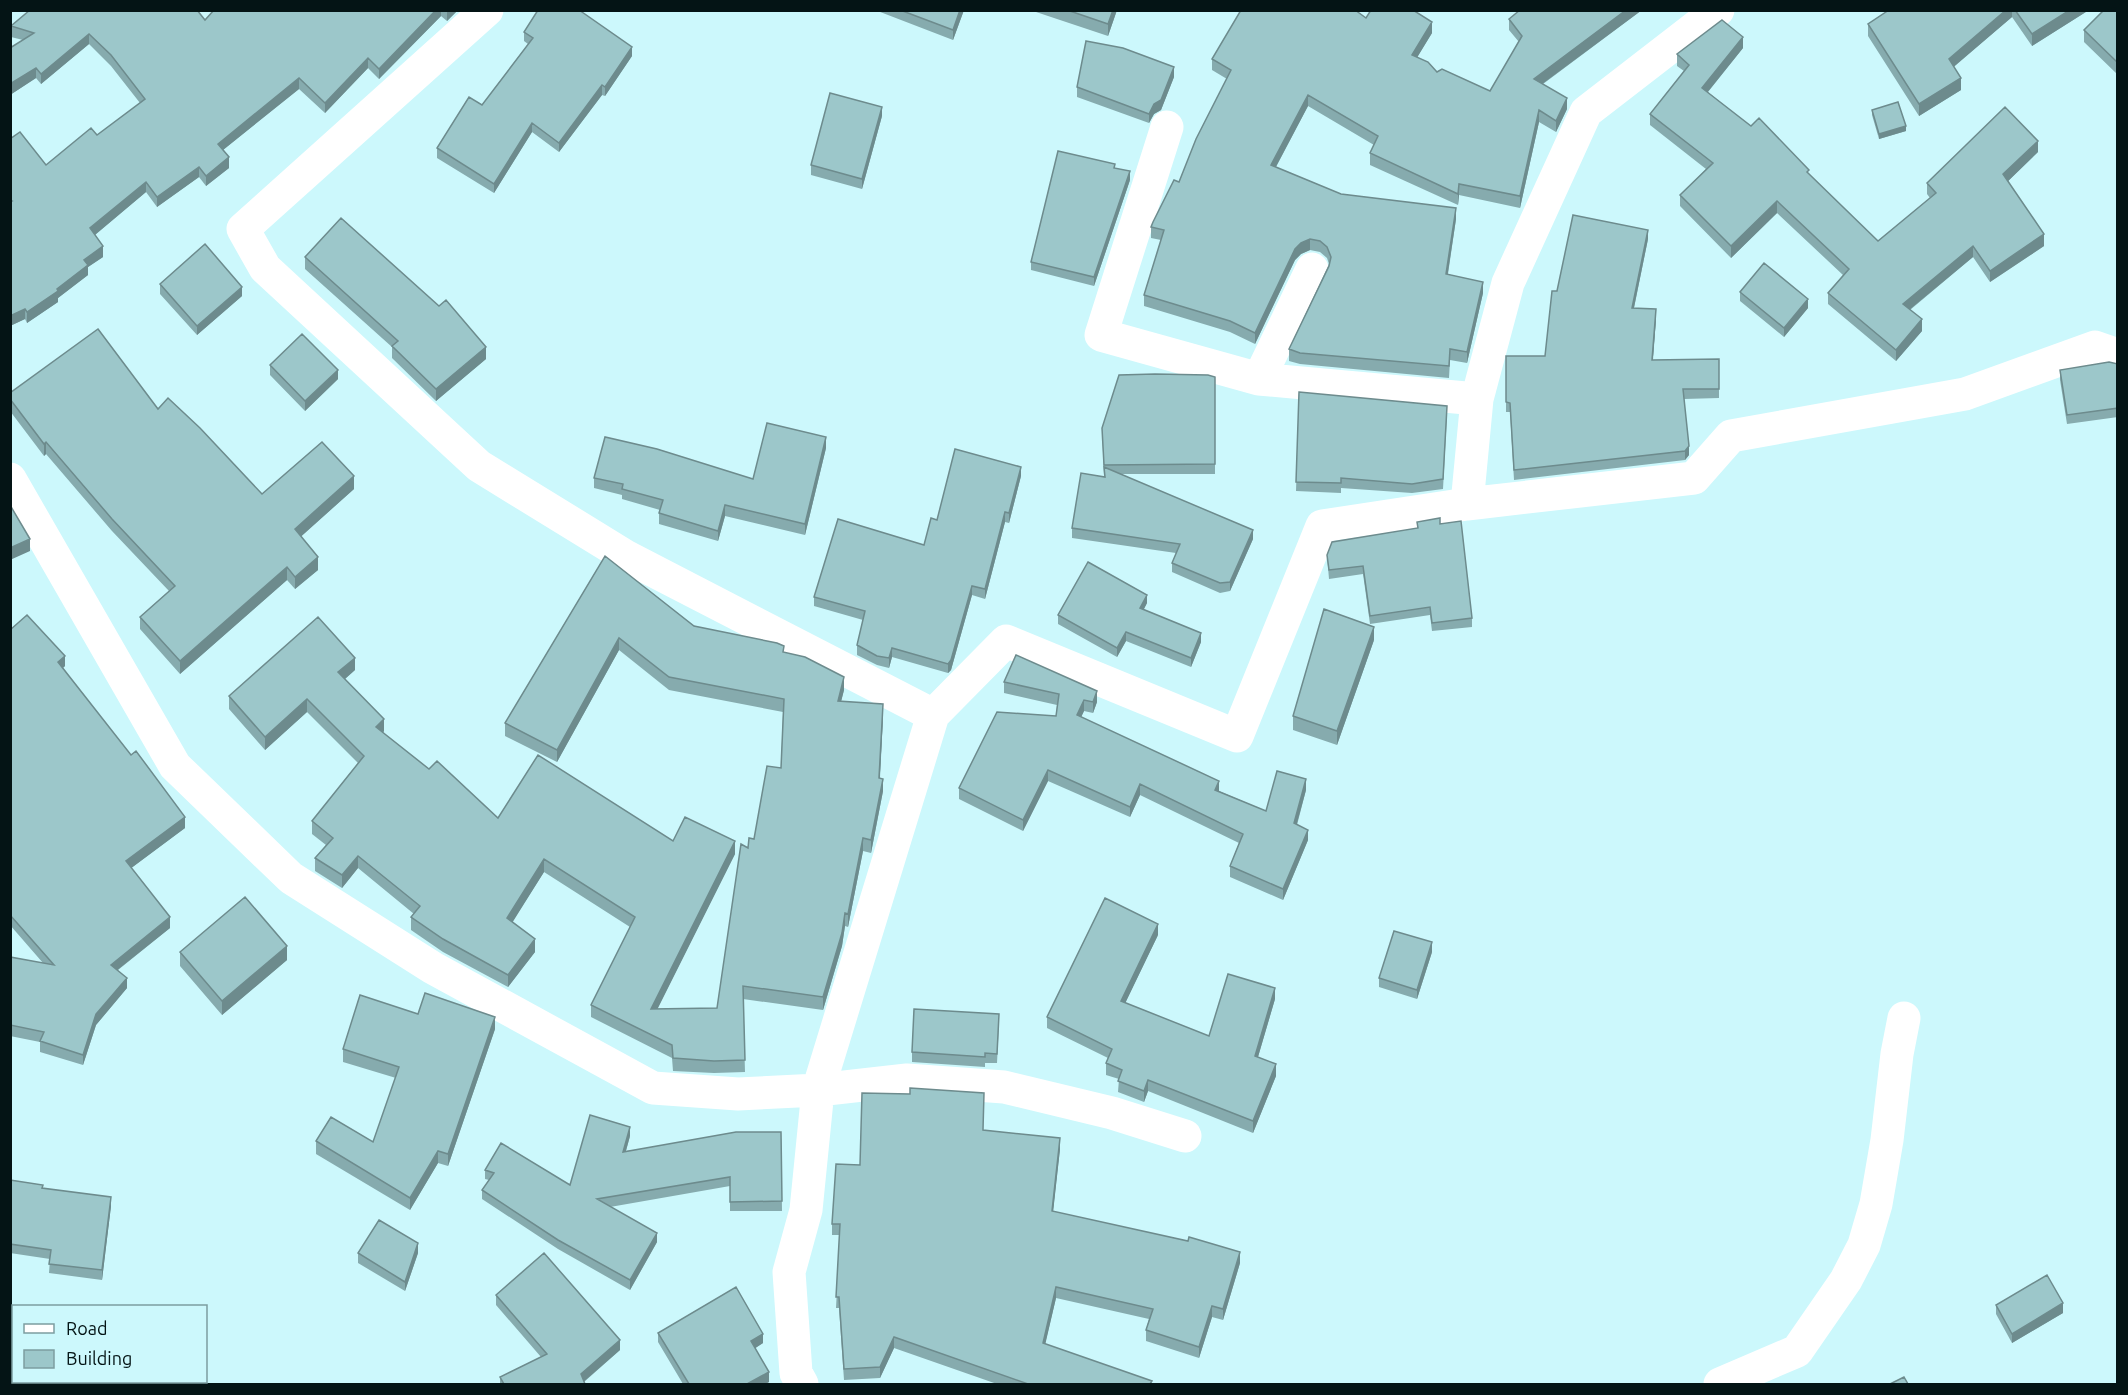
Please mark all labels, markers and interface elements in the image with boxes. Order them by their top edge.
legend [12,1305,207,1383]
text: Road [66,1318,108,1338]
text: Building [66,1348,132,1368]

